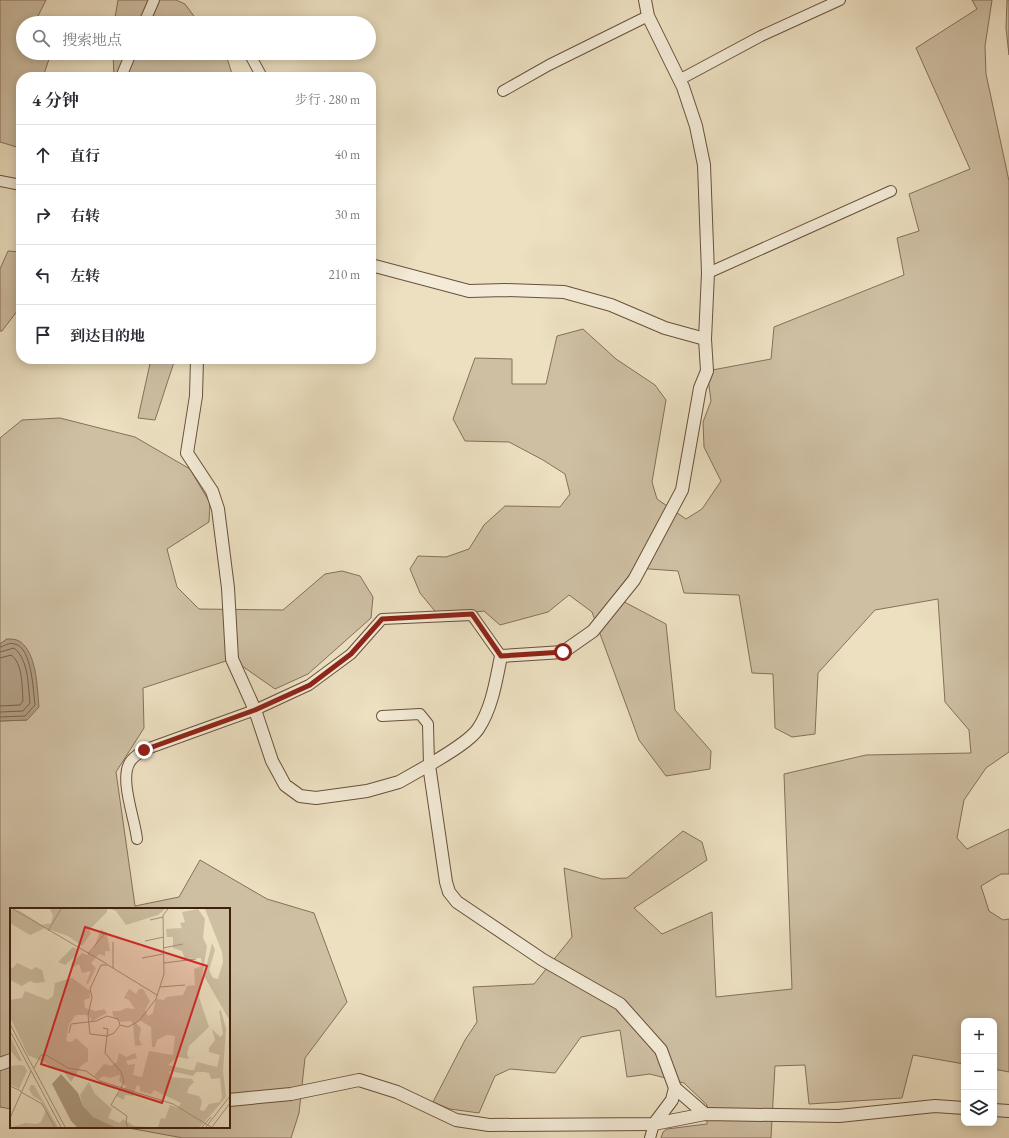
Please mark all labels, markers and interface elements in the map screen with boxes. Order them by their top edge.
search box [16,16,376,60]
icon: search [30,27,52,49]
text: 搜索地点 [62,30,122,49]
text: 4 分钟 [32,89,79,111]
text: 步行 · 280 m [295,91,360,108]
icon: ahead [32,144,54,166]
text: 直行 [70,146,100,165]
text: 40 m [335,146,360,163]
icon: right [32,204,54,226]
text: 右转 [70,206,100,225]
text: 30 m [335,206,360,223]
icon: left [32,264,54,286]
text: 左转 [70,266,100,285]
text: 210 m [329,266,360,283]
icon: arrive [32,324,54,346]
text: 到达目的地 [70,326,145,345]
route start [554,643,572,661]
route end [135,741,153,759]
inset map [10,908,230,1128]
map controls [961,1018,997,1126]
button: + [961,1018,997,1054]
button: − [961,1054,997,1090]
button: layers [961,1090,997,1126]

